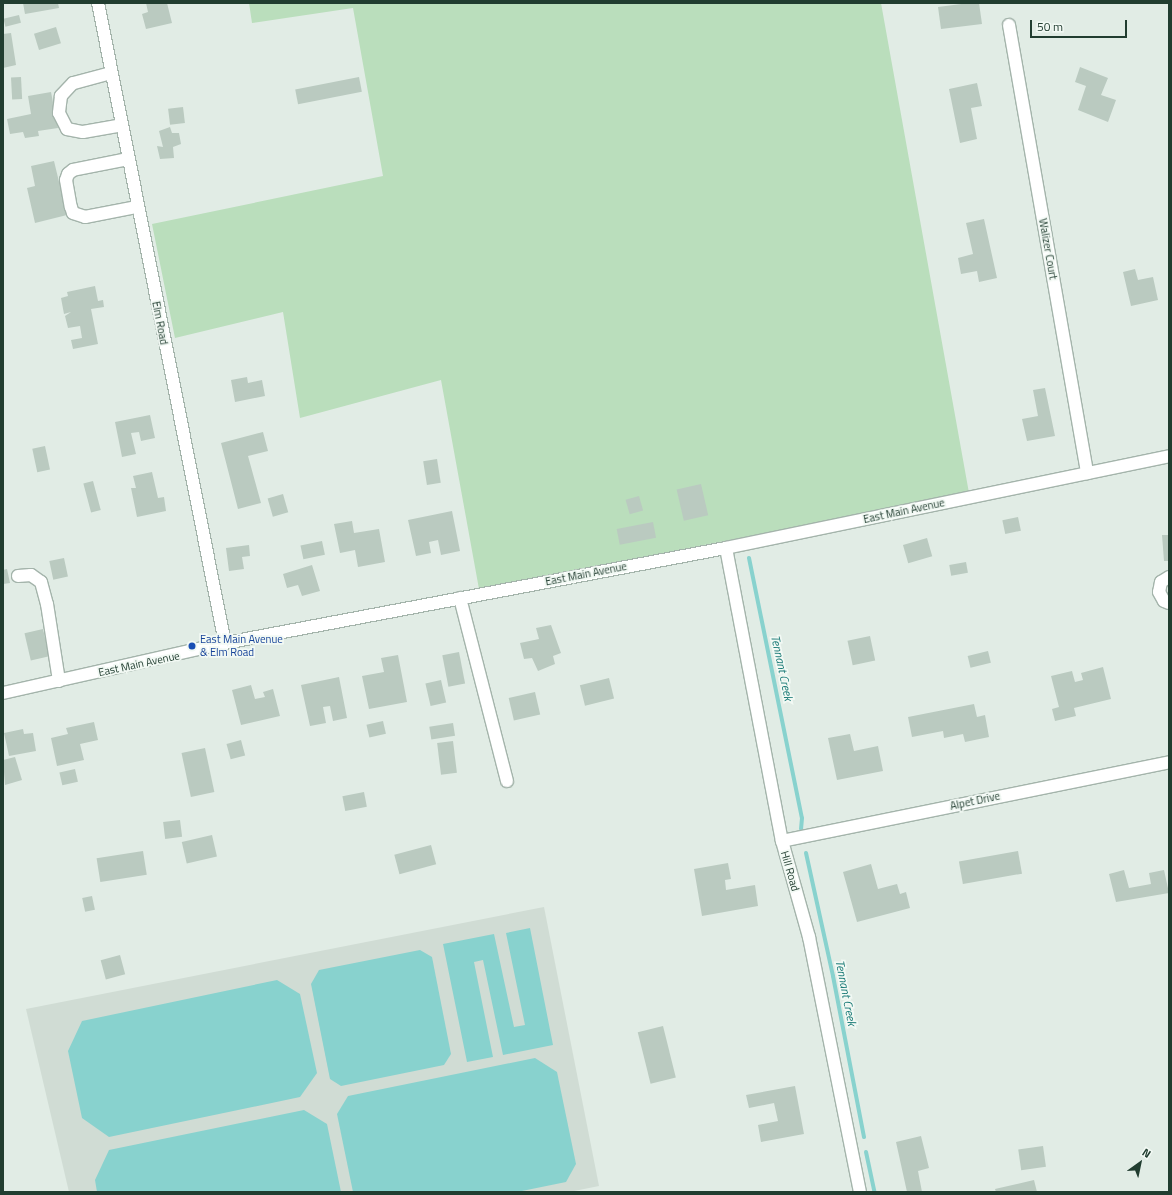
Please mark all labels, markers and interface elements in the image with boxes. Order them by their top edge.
scale bar [1032,12,1129,38]
text: 50 m [1037,17,1063,36]
street label: Walizer Court [1036,217,1060,281]
street label: Elm Road [149,300,171,346]
street label: East Main Avenue [862,496,946,526]
street label: East Main Avenue [544,560,628,588]
place label: East Main Avenue & Elm Road [200,633,283,659]
water label: Tennant Creek [768,634,796,702]
marker: East Main Avenue & Elm Road [187,641,197,651]
street label: East Main Avenue [97,649,181,679]
street label: Alpet Drive [949,789,1001,813]
street label: Hill Road [778,849,802,893]
water label: Tennant Creek [833,959,859,1027]
north arrow [1120,1143,1160,1183]
text: N [1139,1144,1154,1162]

